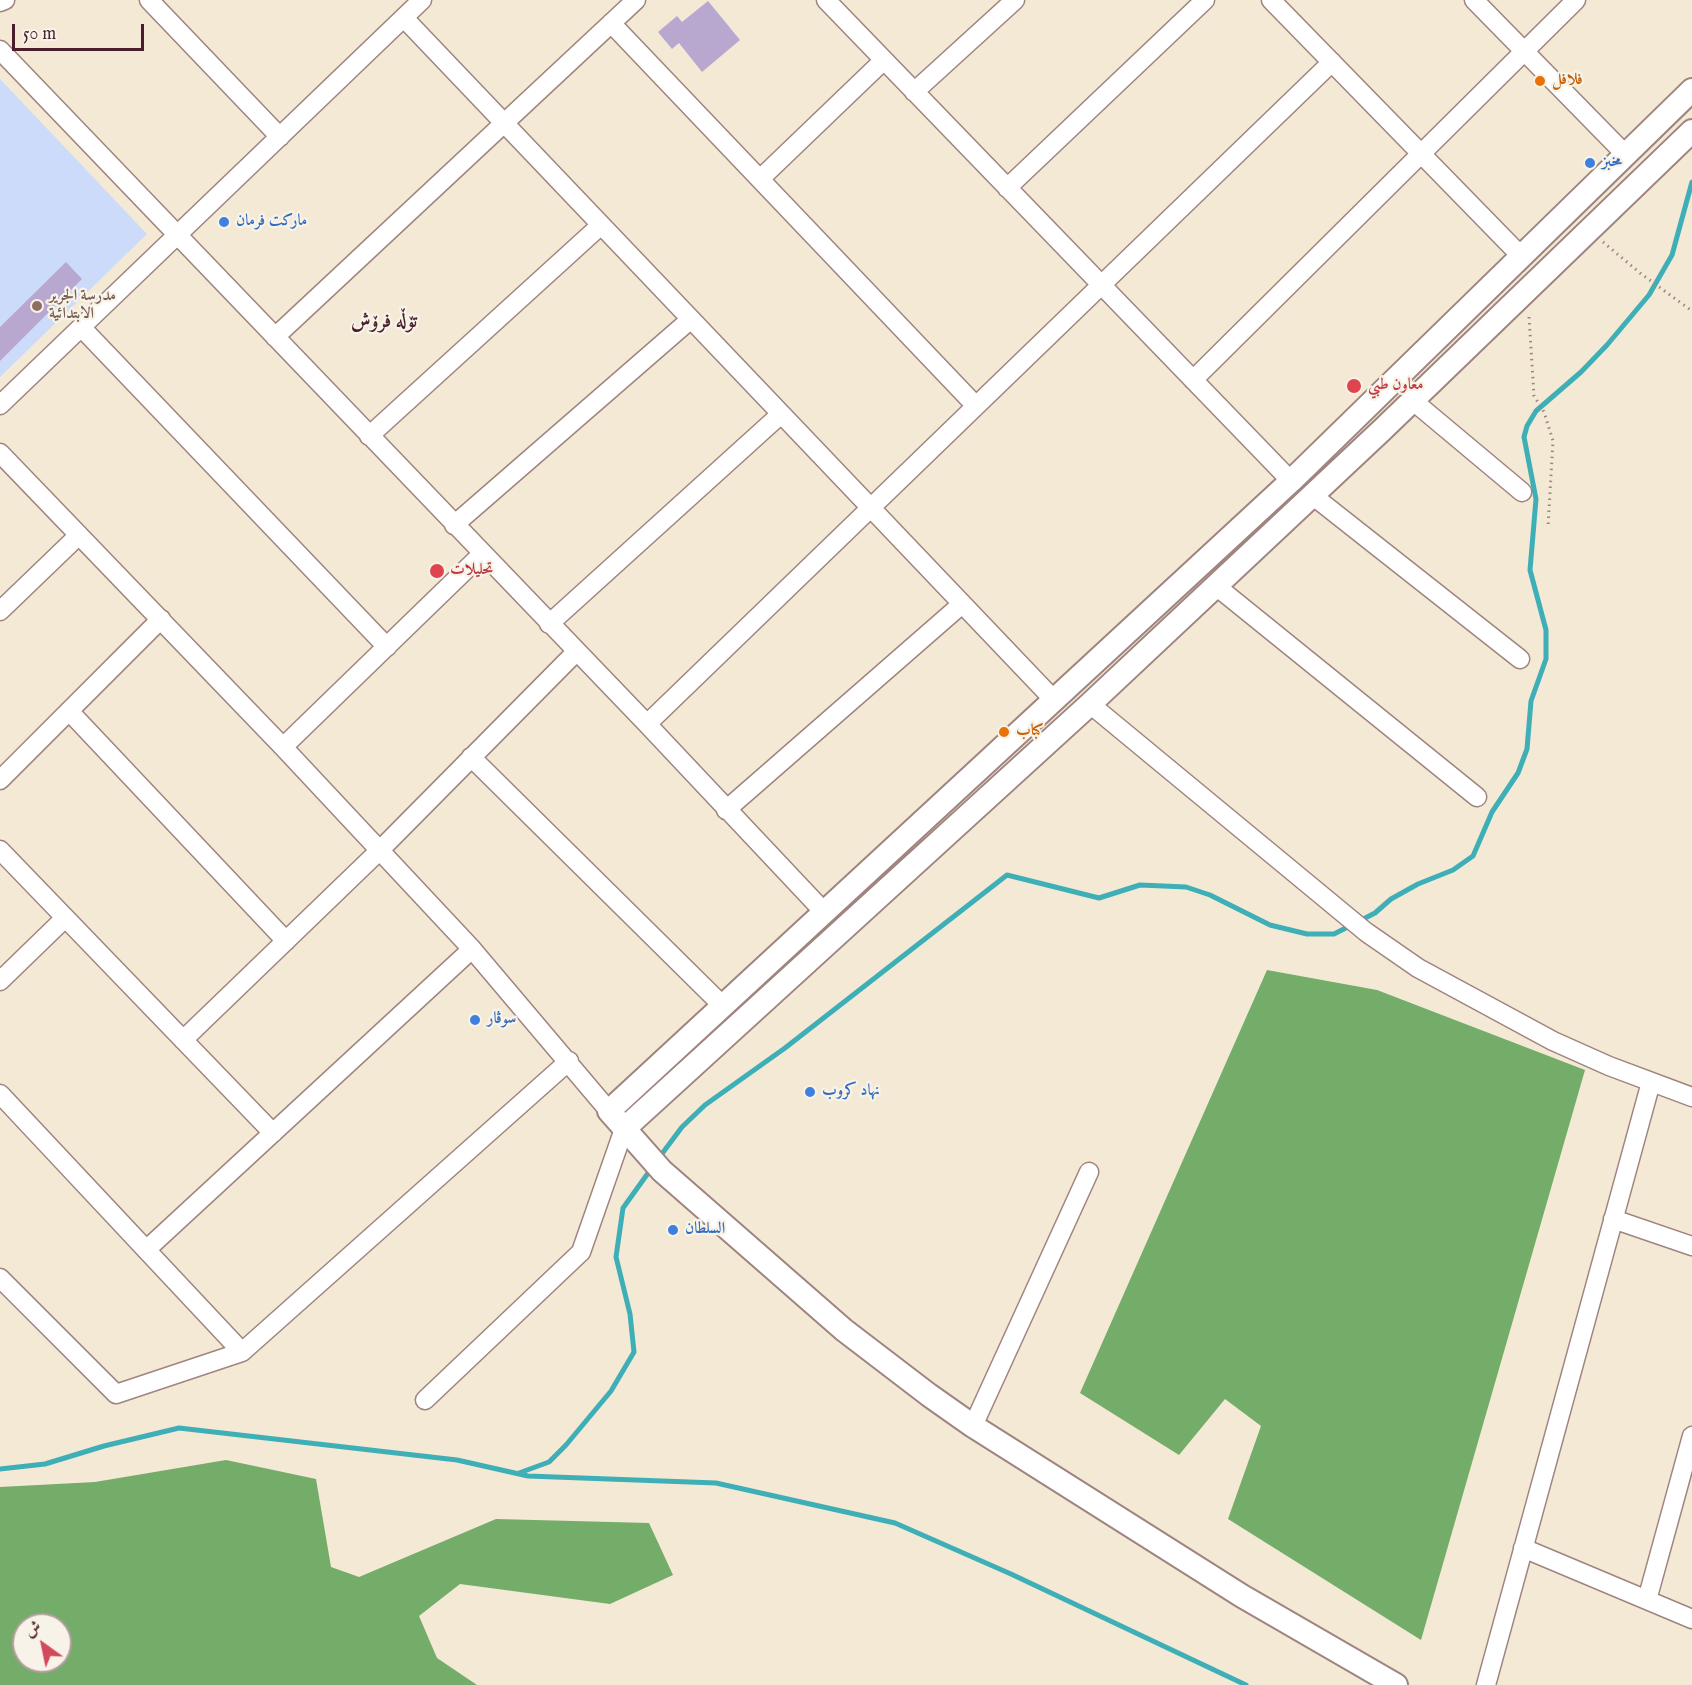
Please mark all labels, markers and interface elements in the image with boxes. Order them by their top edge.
scale bar [15,12,147,50]
text: 50 m [23,23,56,46]
place label: فلافل [1552,71,1583,91]
marker: فلافل [1533,74,1547,88]
place label: مخبز [1602,153,1622,173]
marker: مخبز [1583,156,1597,170]
place label: مارکت فرمان [236,212,307,232]
marker: مارکت فرمان [217,215,231,229]
place label: مدرسة الجرير الابتدائية [49,287,116,325]
marker: مدرسة الجرير الابتدائية [30,299,44,313]
district label: تۆڵە فرۆش [351,311,417,335]
place label: معاون طبي [1368,376,1424,396]
marker: معاون طبي [1345,377,1363,395]
place label: تحلیلات [450,561,493,581]
marker: تحلیلات [428,562,446,580]
place label: كباب [1016,722,1044,742]
marker: كباب [997,725,1011,739]
place label: سوڤار [487,1010,516,1030]
marker: سوڤار [468,1013,482,1027]
place label: نهاد كروب [822,1082,880,1102]
marker: نهاد كروب [803,1085,817,1099]
place label: السلطان [685,1220,725,1240]
marker: السلطان [666,1223,680,1237]
north arrow [12,1613,72,1673]
text: ش [21,1617,45,1642]

